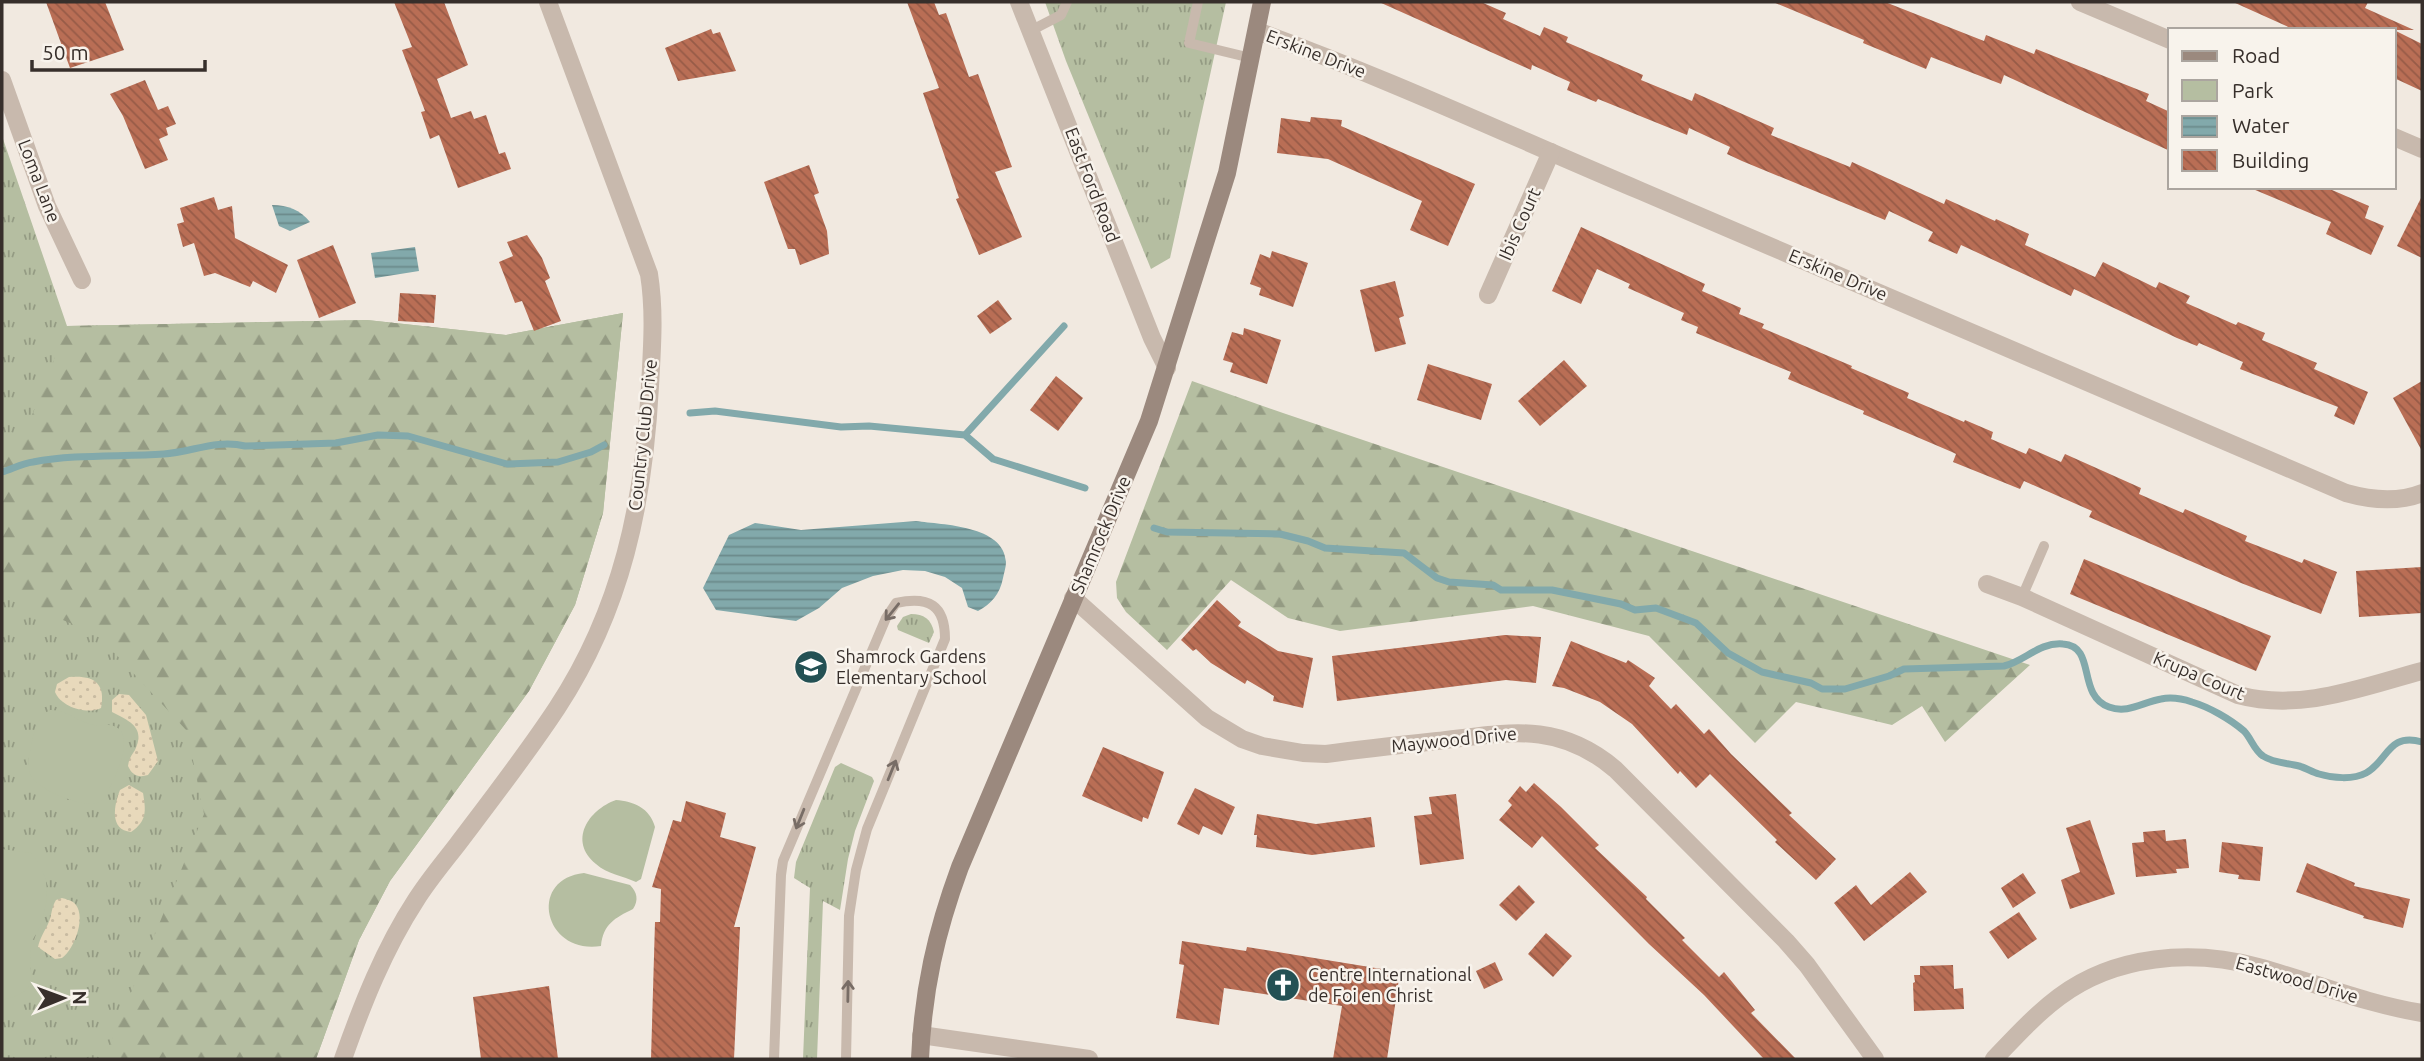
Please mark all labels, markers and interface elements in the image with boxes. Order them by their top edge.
street label: Erskine Drive [1264,25,1369,81]
scale bar [32,28,205,72]
legend [2168,28,2396,189]
text: 50 m [42,40,89,64]
text: Road [2232,43,2280,67]
text: Park [2232,78,2274,102]
text: Water [2232,113,2290,137]
street label: East Ford Road [1062,124,1124,245]
street label: Loma Lane [15,136,65,225]
text: Building [2232,148,2309,172]
street label: Ibis Court [1494,184,1544,263]
street label: Erskine Drive [1786,244,1891,304]
street label: Country Club Drive [624,358,660,512]
street label: Shamrock Drive [1066,473,1134,596]
one-way arrow [884,602,899,620]
place label: Shamrock Gardens Elementary School [836,646,987,687]
street label: Krupa Court [2151,647,2248,703]
school or university icon: Shamrock Gardens Elementary School [792,648,830,686]
street label: Maywood Drive [1390,722,1518,756]
one-way arrow [886,760,899,782]
one-way arrow [793,808,806,830]
street label: Eastwood Drive [2234,952,2361,1006]
north arrow [28,963,98,1033]
place label: Centre International de Foi en Christ [1308,964,1472,1005]
church icon: Centre International de Foi en Christ [1264,966,1302,1004]
one-way arrow [841,980,854,1003]
text: N [69,990,91,1005]

